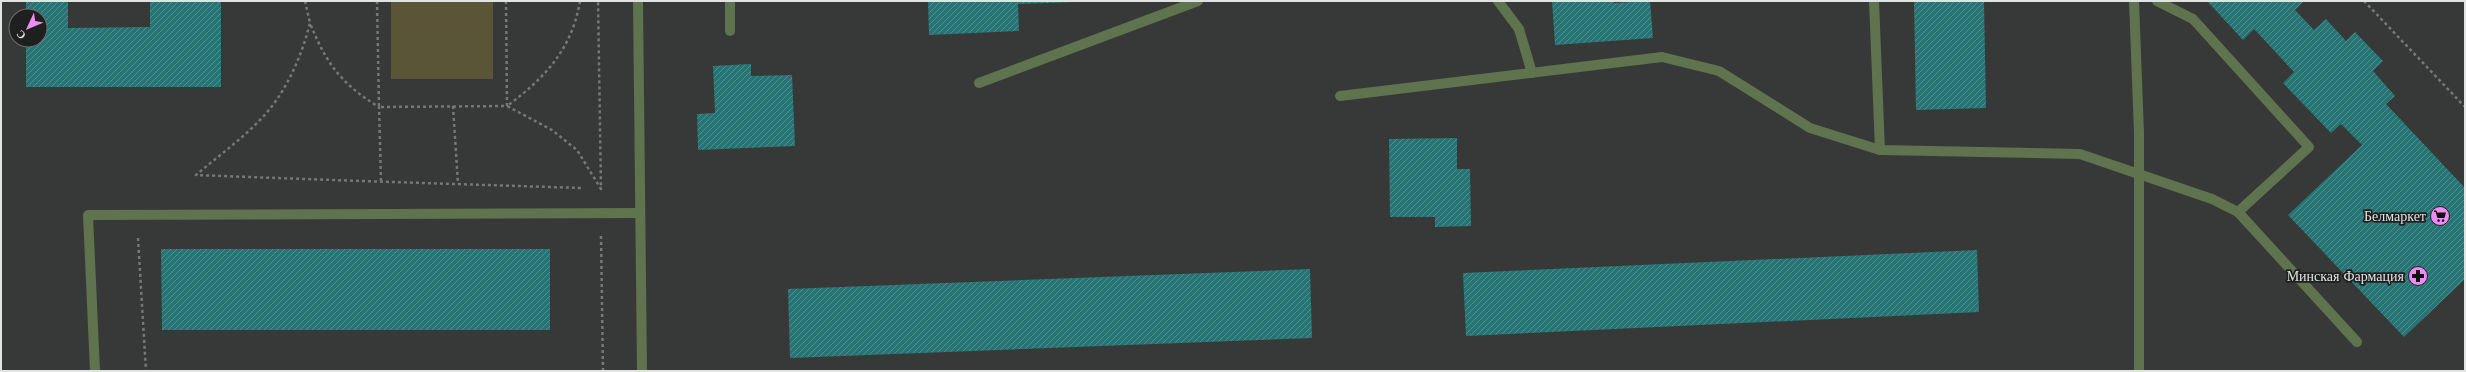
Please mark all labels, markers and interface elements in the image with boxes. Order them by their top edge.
north arrow [8,8,48,48]
text: С [13,27,29,43]
supermarket icon: Белмаркет [2429,205,2451,227]
place label: Белмаркет [2364,207,2426,225]
pharmacy icon: Минская Фармация [2407,265,2429,287]
place label: Минская Фармация [2287,267,2405,285]

